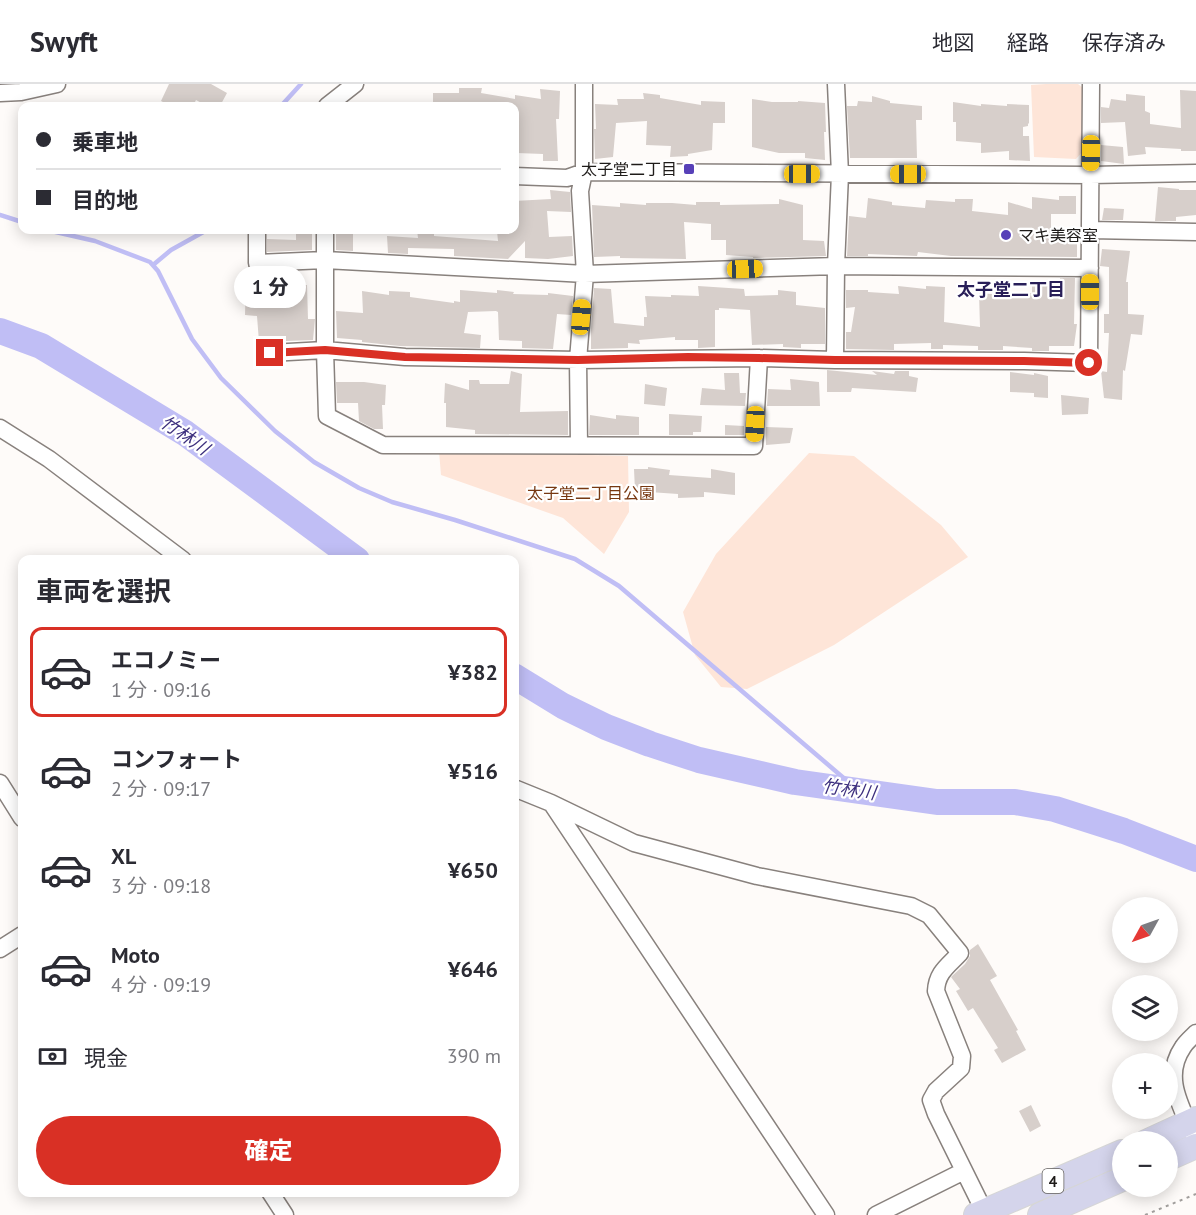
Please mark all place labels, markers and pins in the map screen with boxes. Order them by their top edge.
place label: 太子堂二丁目 [581,159,677,179]
marker: 太子堂二丁目 [682,162,696,176]
place label: マキ美容室 [1018,225,1098,245]
marker: マキ美容室 [999,228,1013,242]

